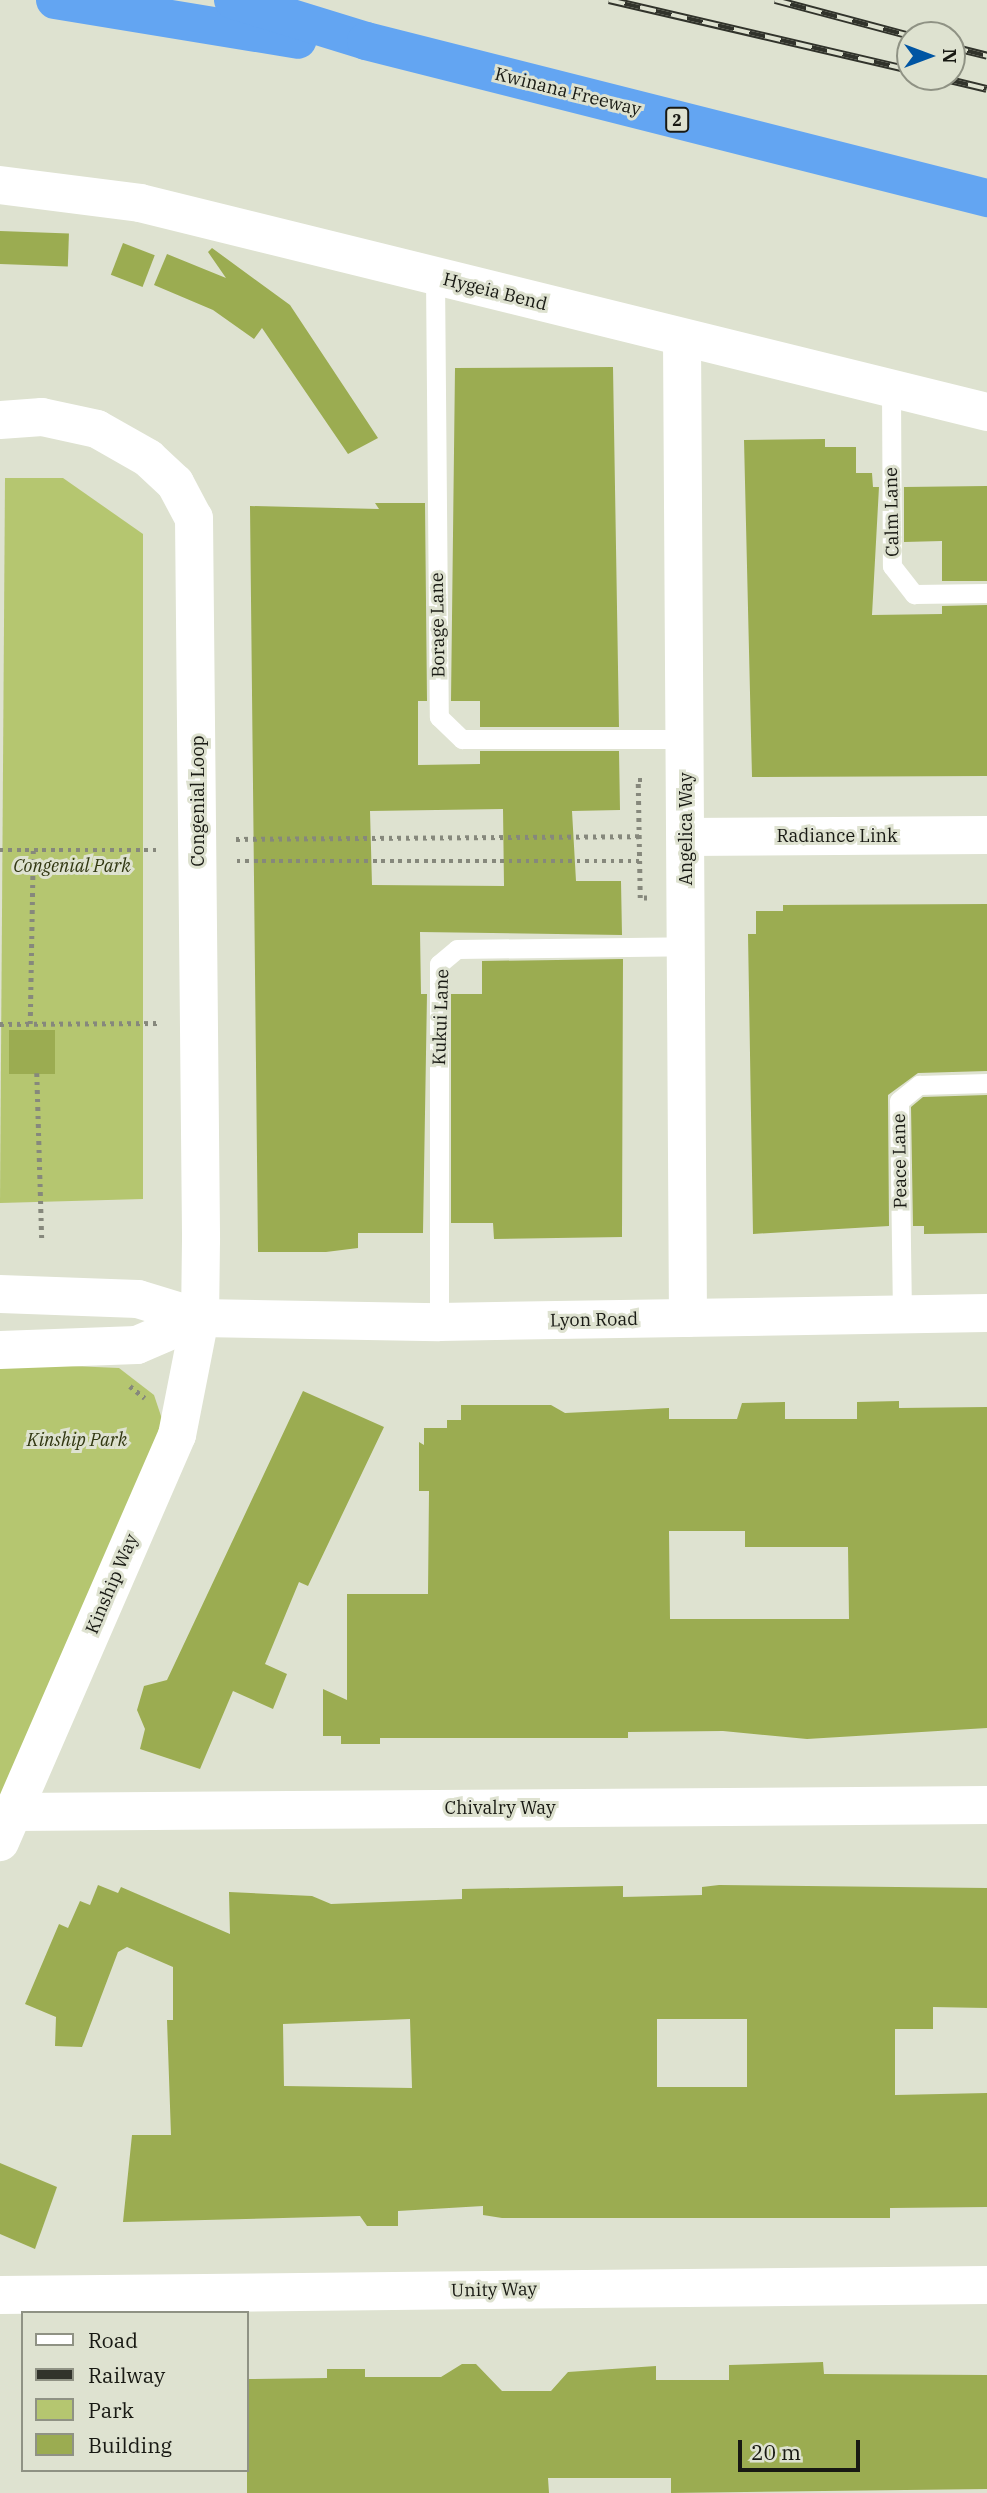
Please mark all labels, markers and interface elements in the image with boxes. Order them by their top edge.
north arrow [896,21,966,91]
text: N [938,48,962,64]
street label: Kwinana Freeway [493,63,643,121]
road number: 2 [665,108,689,132]
street label: Hygeia Bend [441,269,549,315]
street label: Calm Lane [880,467,904,557]
street label: Borage Lane [426,572,450,678]
street label: Congenial Loop [187,735,209,867]
street label: Angelica Way [675,772,697,886]
street label: Radiance Link [776,825,898,847]
park label: Congenial Park [13,855,131,877]
street label: Kukui Lane [429,968,453,1066]
street label: Peace Lane [888,1113,912,1209]
street label: Lyon Road [550,1308,638,1332]
park label: Kinship Park [27,1429,127,1451]
street label: Kinship Way [81,1531,143,1637]
street label: Chivalry Way [444,1797,556,1819]
street label: Unity Way [451,2278,537,2302]
legend [21,2311,248,2472]
text: Road [88,2326,138,2354]
text: Railway [88,2361,165,2389]
text: Park [88,2396,134,2424]
scale bar [742,2426,864,2470]
text: Building [88,2431,172,2459]
text: 20 m [751,2438,801,2466]

